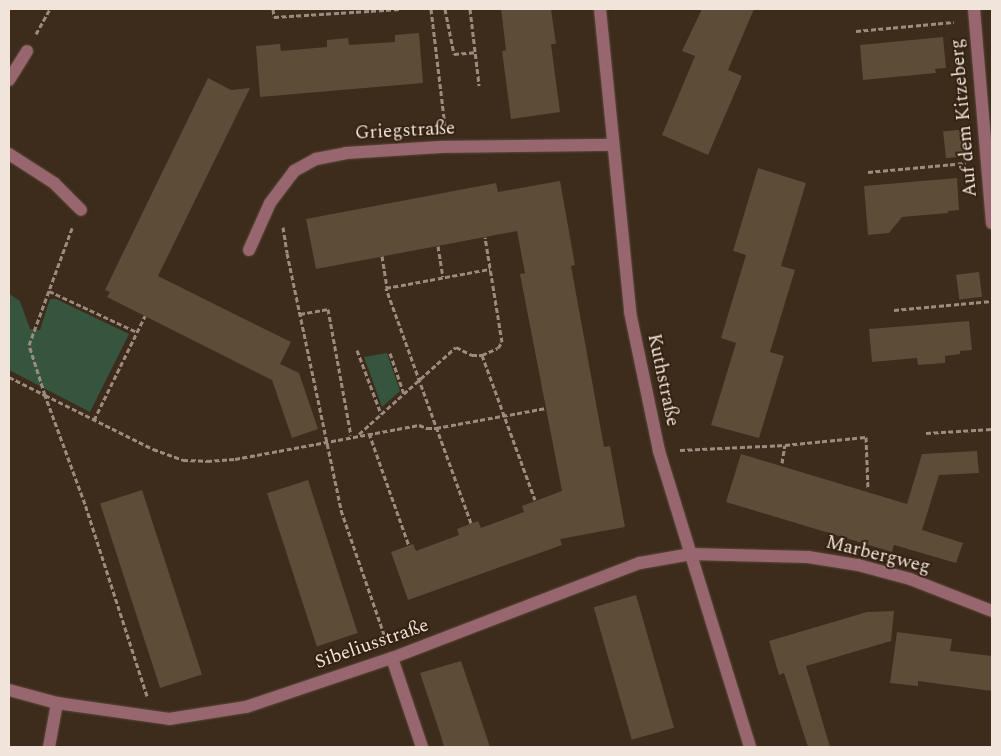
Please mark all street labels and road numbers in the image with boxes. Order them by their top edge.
street label: Auf dem Kitzeberg [946,38,982,198]
street label: Griegstraße [354,117,456,145]
street label: Kuthstraße [642,332,684,428]
street label: Marbergweg [823,531,933,579]
street label: Sibeliusstraße [312,614,432,674]

